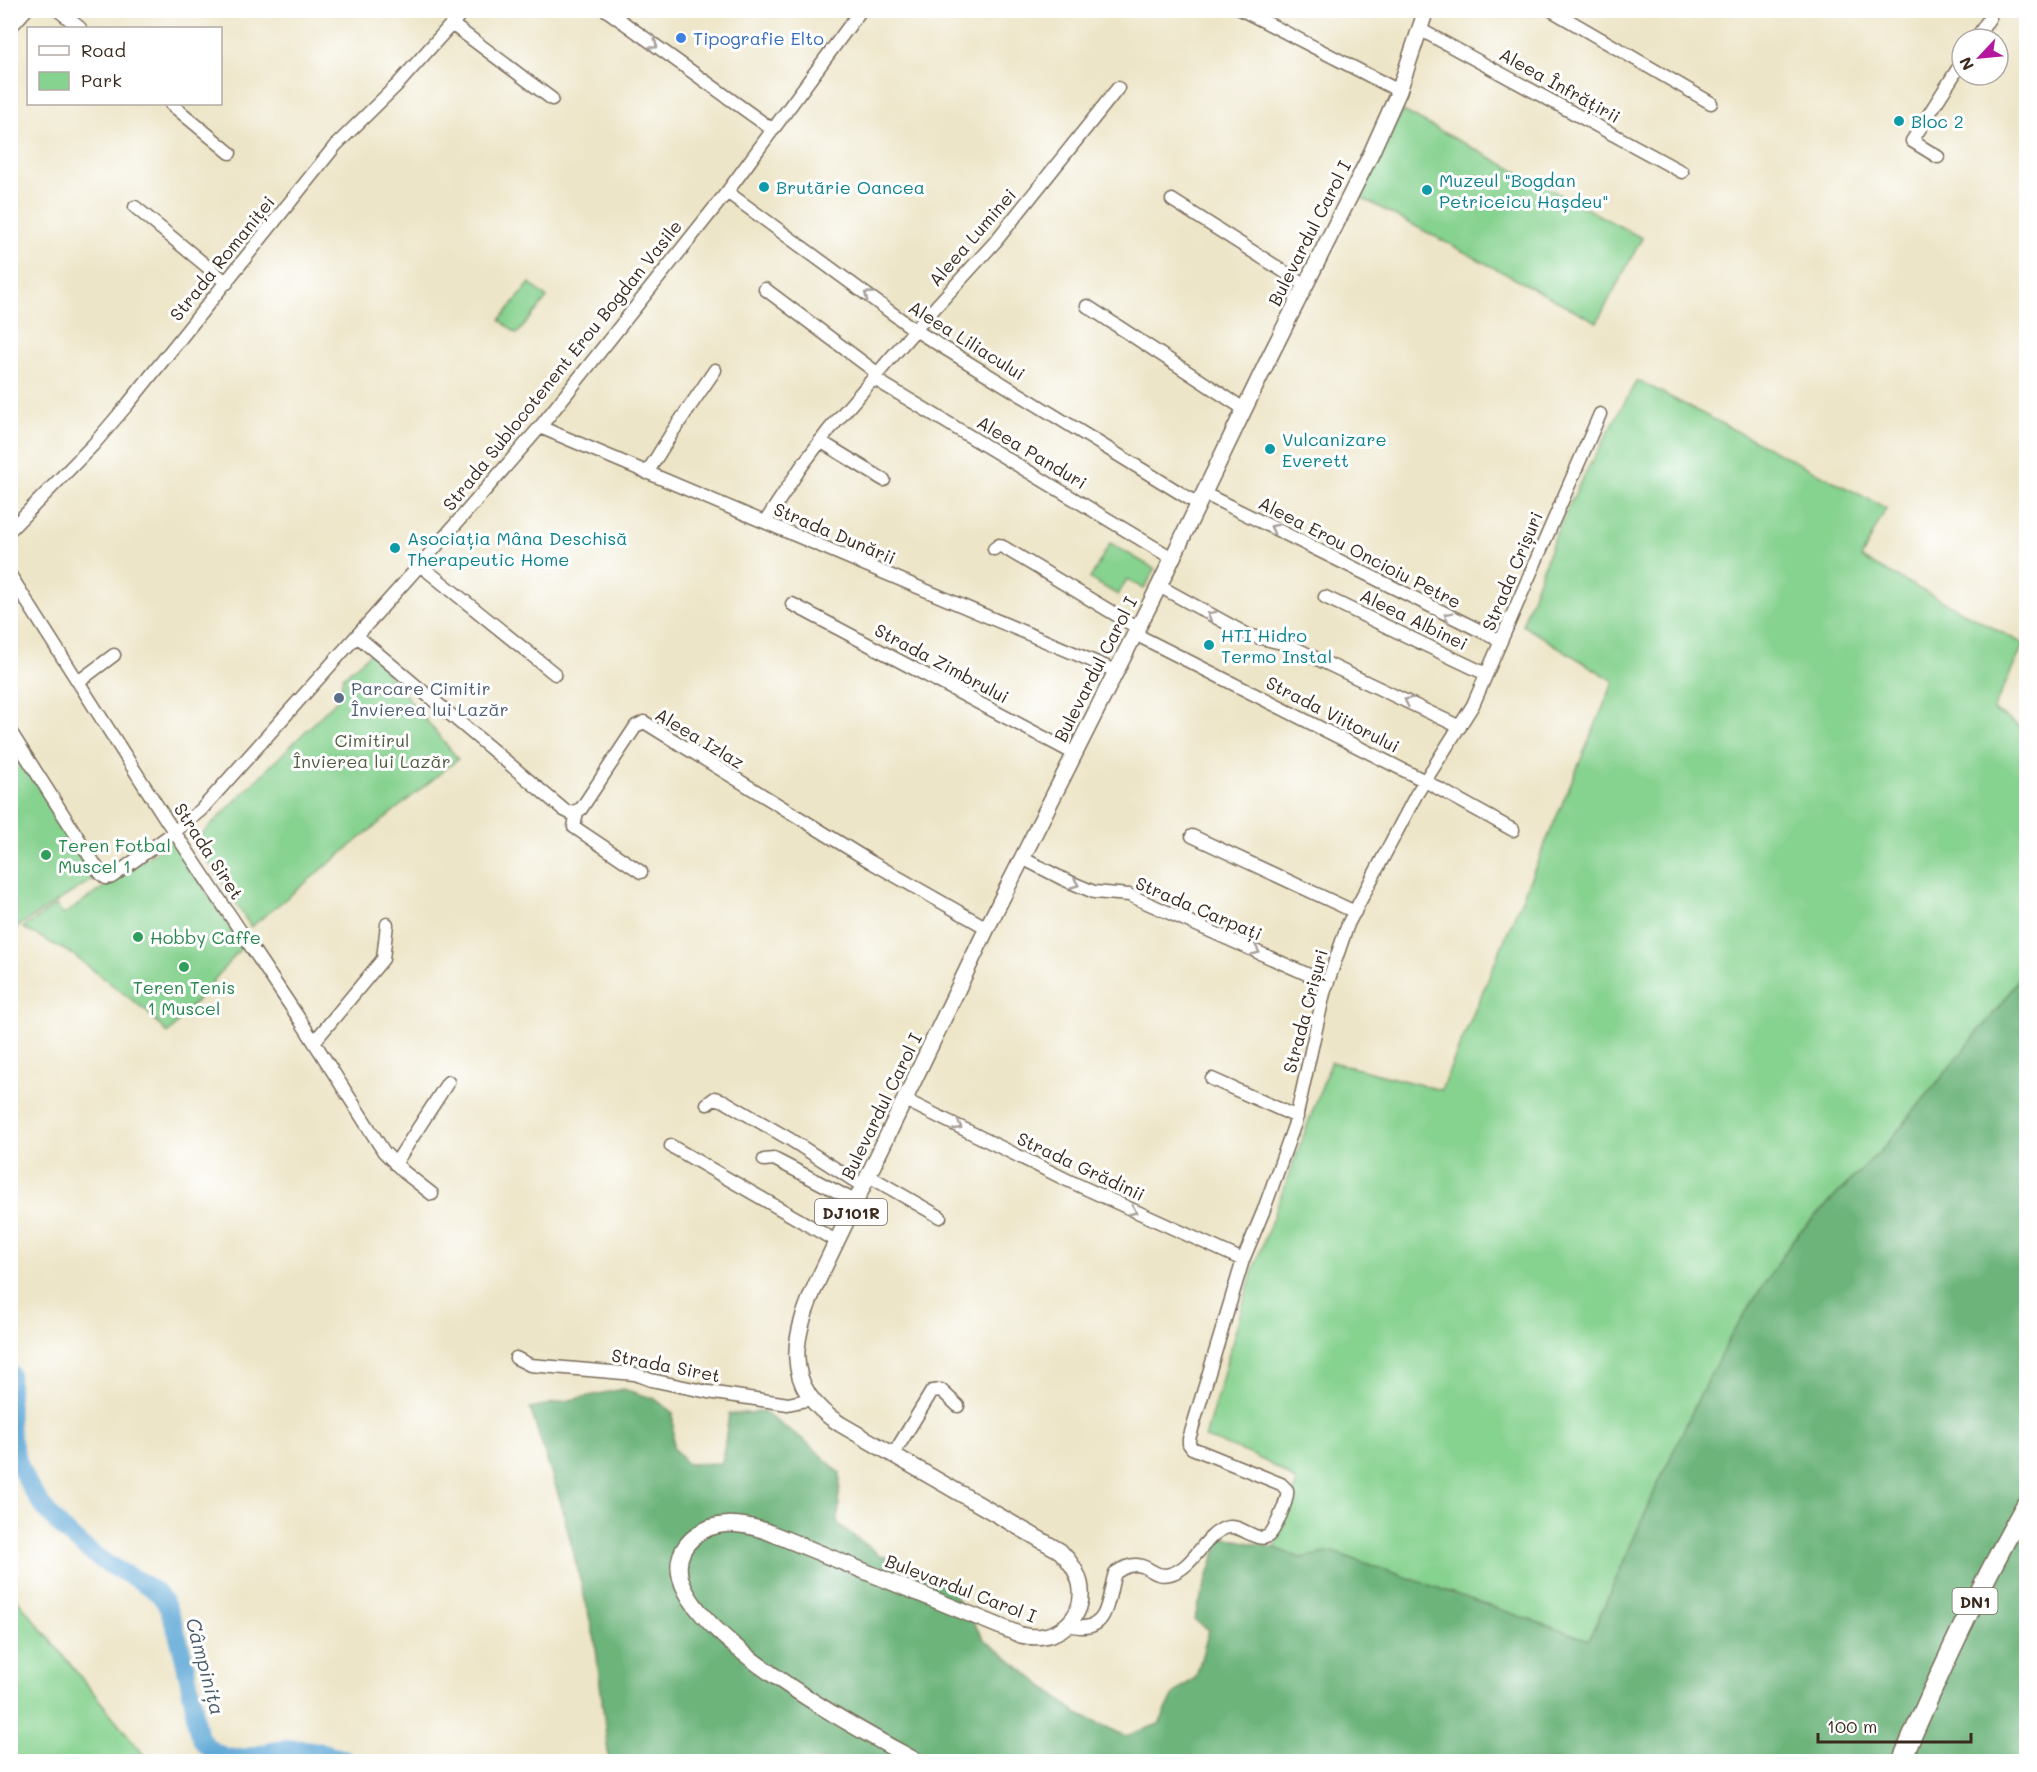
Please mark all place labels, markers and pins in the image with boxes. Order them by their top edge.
place label: Tipografie Elto [693,26,824,50]
marker: Tipografie Elto [674,31,688,45]
place label: Bloc 2 [1911,109,1964,133]
marker: Bloc 2 [1892,114,1906,128]
place label: Muzeul "Bogdan Petriceicu Hașdeu" [1439,168,1609,213]
place label: Brutărie Oancea [776,175,925,199]
marker: Brutărie Oancea [757,180,771,194]
marker: Muzeul "Bogdan Petriceicu Hașdeu" [1420,183,1434,197]
place label: Vulcanizare Everett [1282,427,1387,472]
marker: Vulcanizare Everett [1263,442,1277,456]
place label: Asociația Mâna Deschisă Therapeutic Home [407,526,628,571]
marker: Asociația Mâna Deschisă Therapeutic Home [388,541,402,555]
place label: HTI Hidro Termo Instal [1221,623,1332,668]
marker: HTI Hidro Termo Instal [1202,638,1216,652]
place label: Parcare Cimitir Învierea lui Lazăr [351,676,509,721]
marker: Parcare Cimitir Învierea lui Lazăr [332,691,346,705]
place label: Teren Fotbal Muscel 1 [58,833,171,878]
marker: Teren Fotbal Muscel 1 [39,848,53,862]
place label: Hobby Caffe [150,925,261,949]
marker: Hobby Caffe [131,930,145,944]
marker: Teren Tenis 1 Muscel [177,960,191,974]
place label: Teren Tenis 1 Muscel [133,975,235,1020]

